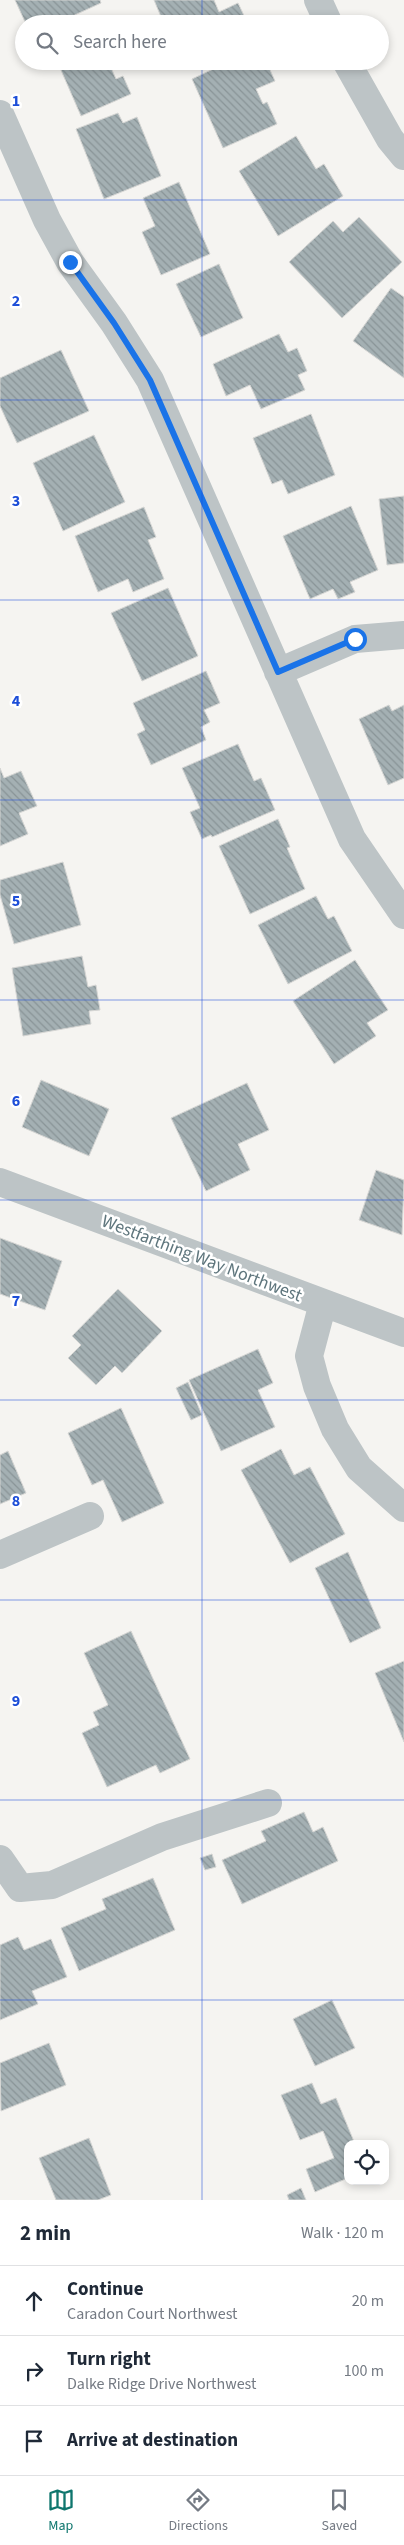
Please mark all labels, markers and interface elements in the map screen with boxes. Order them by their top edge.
search box [15,15,389,70]
icon: search [33,29,61,57]
text: Search here [73,29,167,56]
text: 1 [12,90,20,112]
route end [59,251,82,274]
text: 2 [12,290,20,312]
text: 3 [12,490,20,512]
route start [344,628,367,651]
text: 4 [12,690,21,712]
text: 5 [12,890,20,912]
text: 6 [12,1090,20,1112]
street label: Westfarthing Way Northwest [98,1209,306,1308]
text: 7 [12,1290,20,1312]
text: 8 [12,1490,20,1512]
text: 9 [12,1690,20,1712]
map controls [344,2140,389,2185]
button: locate [344,2140,389,2185]
text: 2 min [20,2218,71,2248]
text: Walk · 120 m [301,2222,384,2244]
text: Continue [67,2276,144,2303]
icon: ahead [20,2287,48,2315]
text: 20 m [352,2290,384,2312]
text: Caradon Court Northwest [67,2303,237,2325]
text: Turn right [67,2346,151,2373]
icon: right [20,2357,48,2385]
text: 100 m [344,2360,384,2382]
text: Dalke Ridge Drive Northwest [67,2373,256,2395]
icon: arrive [20,2427,48,2455]
text: Arrive at destination [67,2427,238,2454]
tab: Map [47,2486,75,2536]
tab: Directions [169,2486,228,2536]
tab: Saved [321,2486,357,2536]

